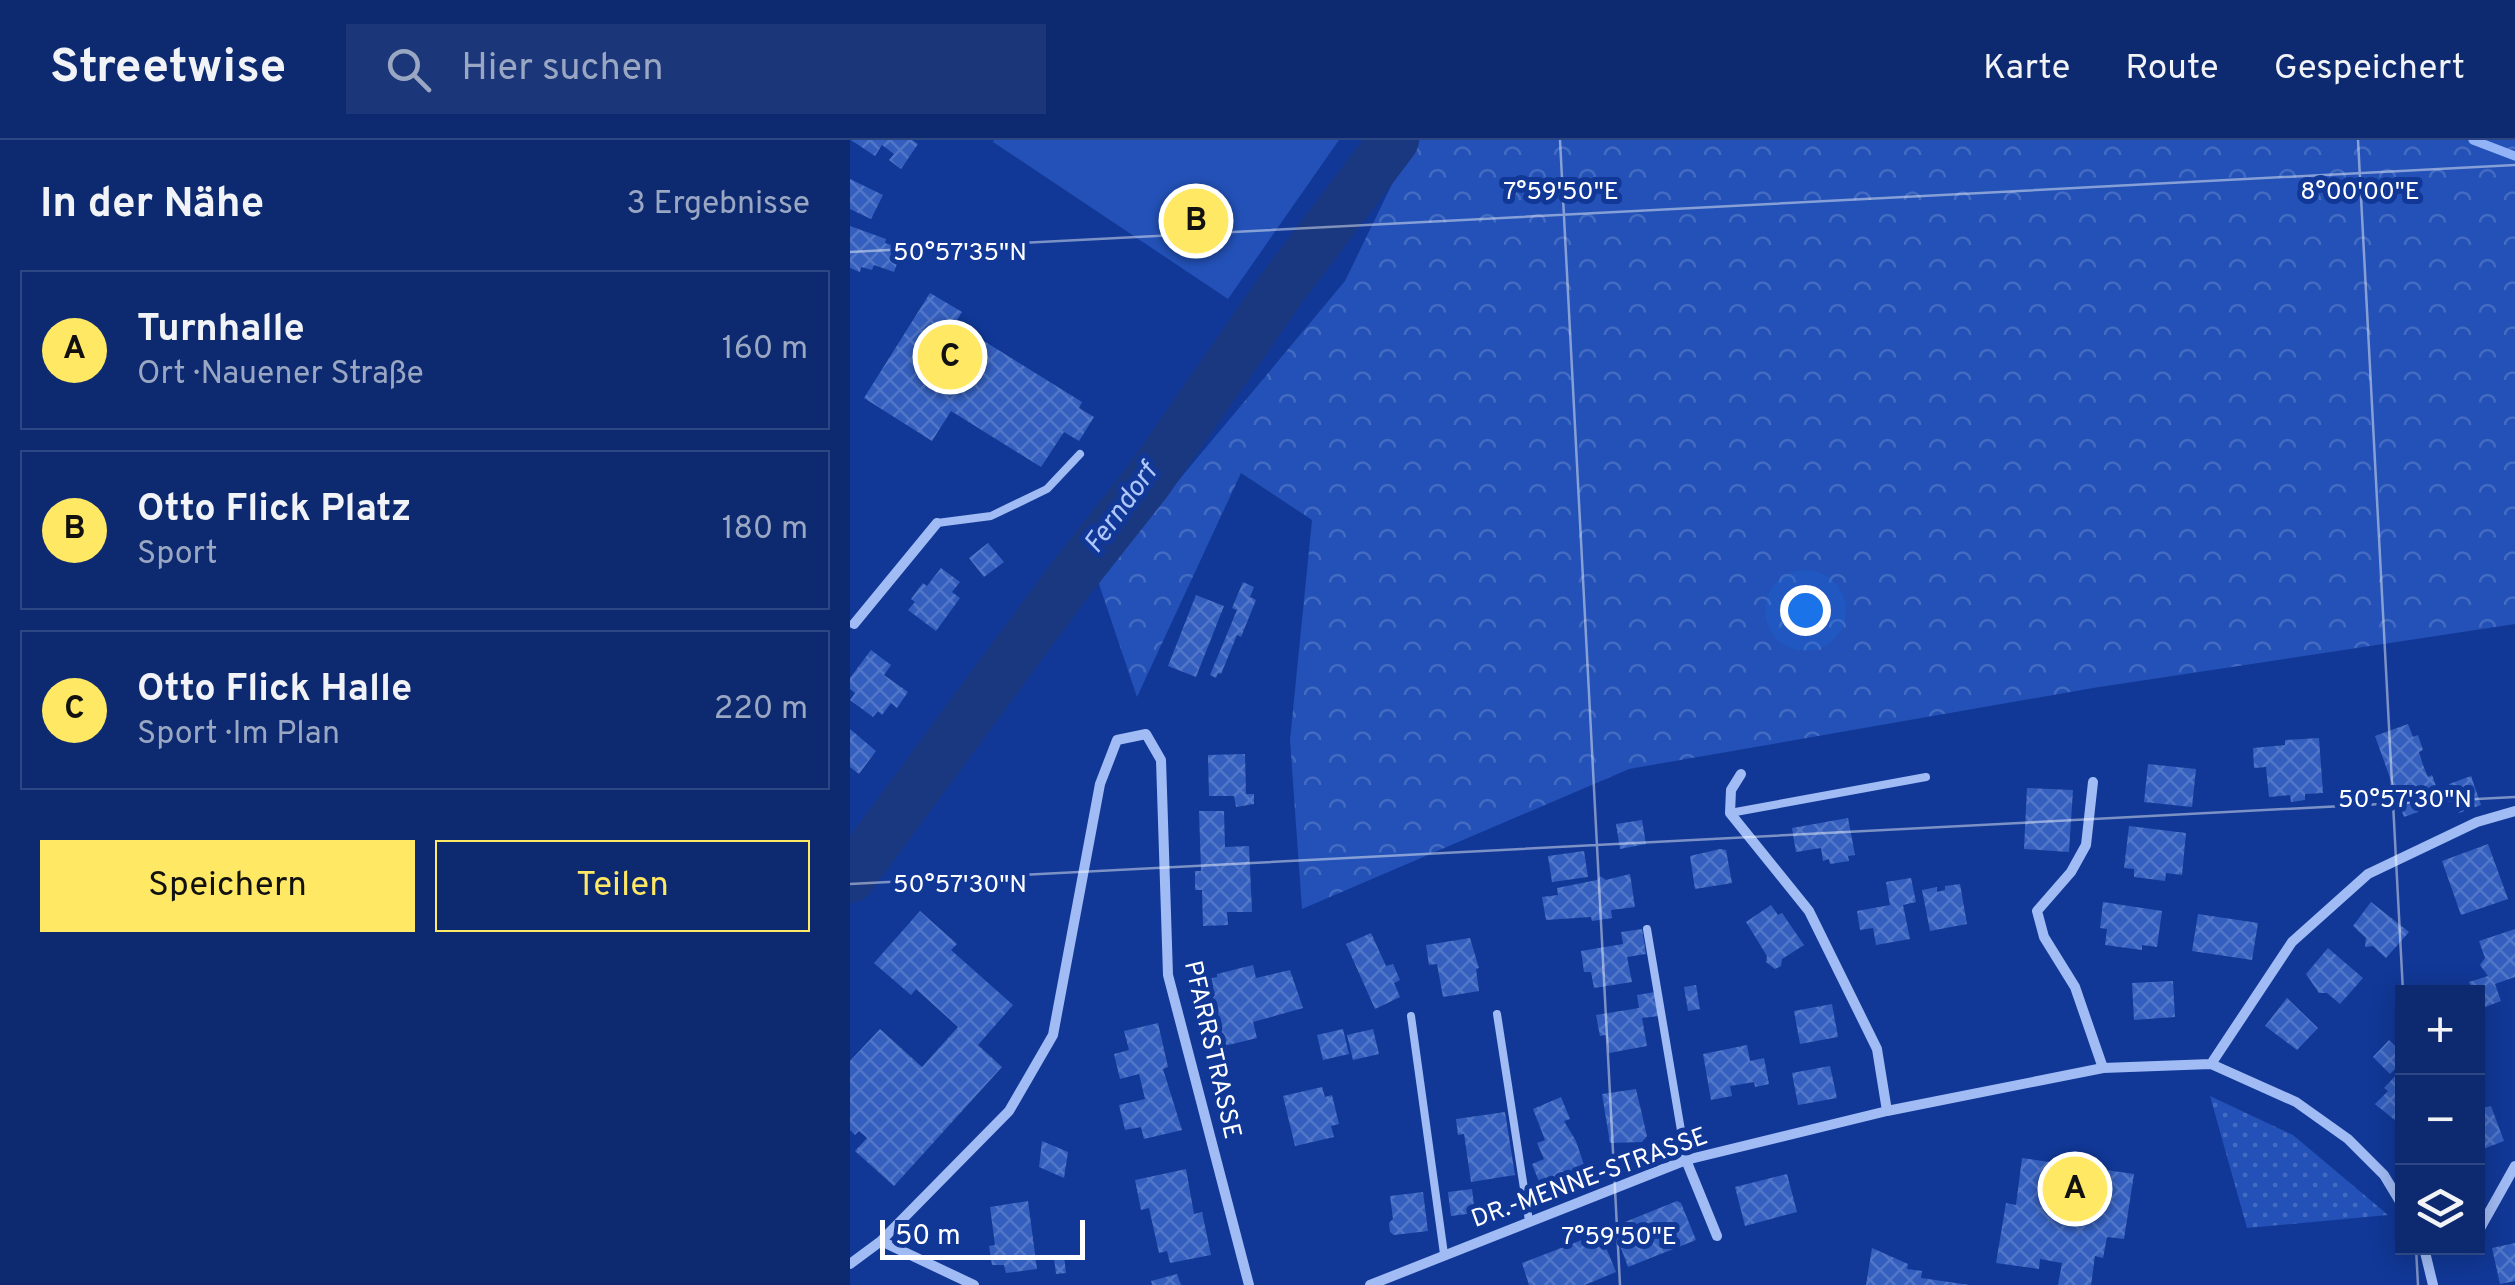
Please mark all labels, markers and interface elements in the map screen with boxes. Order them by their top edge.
search box [346,24,1046,114]
text: Streetwise [50,39,286,99]
icon: search [381,42,436,97]
text: Hier suchen [461,45,664,94]
text: Karte [1983,47,2070,91]
text: Route [2125,47,2219,91]
text: Gespeichert [2274,47,2465,91]
text: 7°59'50"E [1503,177,1619,209]
text: 8°00'00"E [2300,177,2420,209]
text: In der Nähe [40,179,264,232]
pin: B [1164,184,1228,258]
text: 3 Ergebnisse [627,185,810,225]
text: 50°57'35"N [893,238,1027,270]
text: Turnhalle [137,306,305,355]
pin: C [918,320,982,394]
text: A [63,330,86,370]
text: 160 m [722,330,808,370]
text: Ort · Nauener Straße [137,355,424,395]
water label: Ferndorf [1077,454,1169,561]
text: Otto Flick Platz [137,486,412,535]
text: B [63,510,86,550]
text: 180 m [722,510,808,550]
text: Sport [137,535,217,575]
your location [1780,585,1831,636]
text: Otto Flick Halle [137,666,412,715]
text: C [64,690,85,730]
text: 220 m [714,690,808,730]
text: Sport · Im Plan [137,715,340,755]
text: 50°57'30"N [2338,785,2472,817]
button: Speichern [40,840,415,932]
button: Teilen [435,840,810,932]
text: 50°57'30"N [893,870,1027,902]
street label: PFARRSTRASSE [1175,958,1247,1142]
map controls [2395,985,2485,1255]
button: + [2395,985,2485,1075]
button: − [2395,1075,2485,1165]
street label: DR.-MENNE-STRASSE [1468,1121,1712,1237]
pin: A [2042,1152,2108,1226]
button: layers [2395,1165,2485,1255]
scale bar [880,1215,1085,1260]
text: 50 m [895,1219,961,1255]
text: 7°59'50"E [1561,1222,1677,1254]

